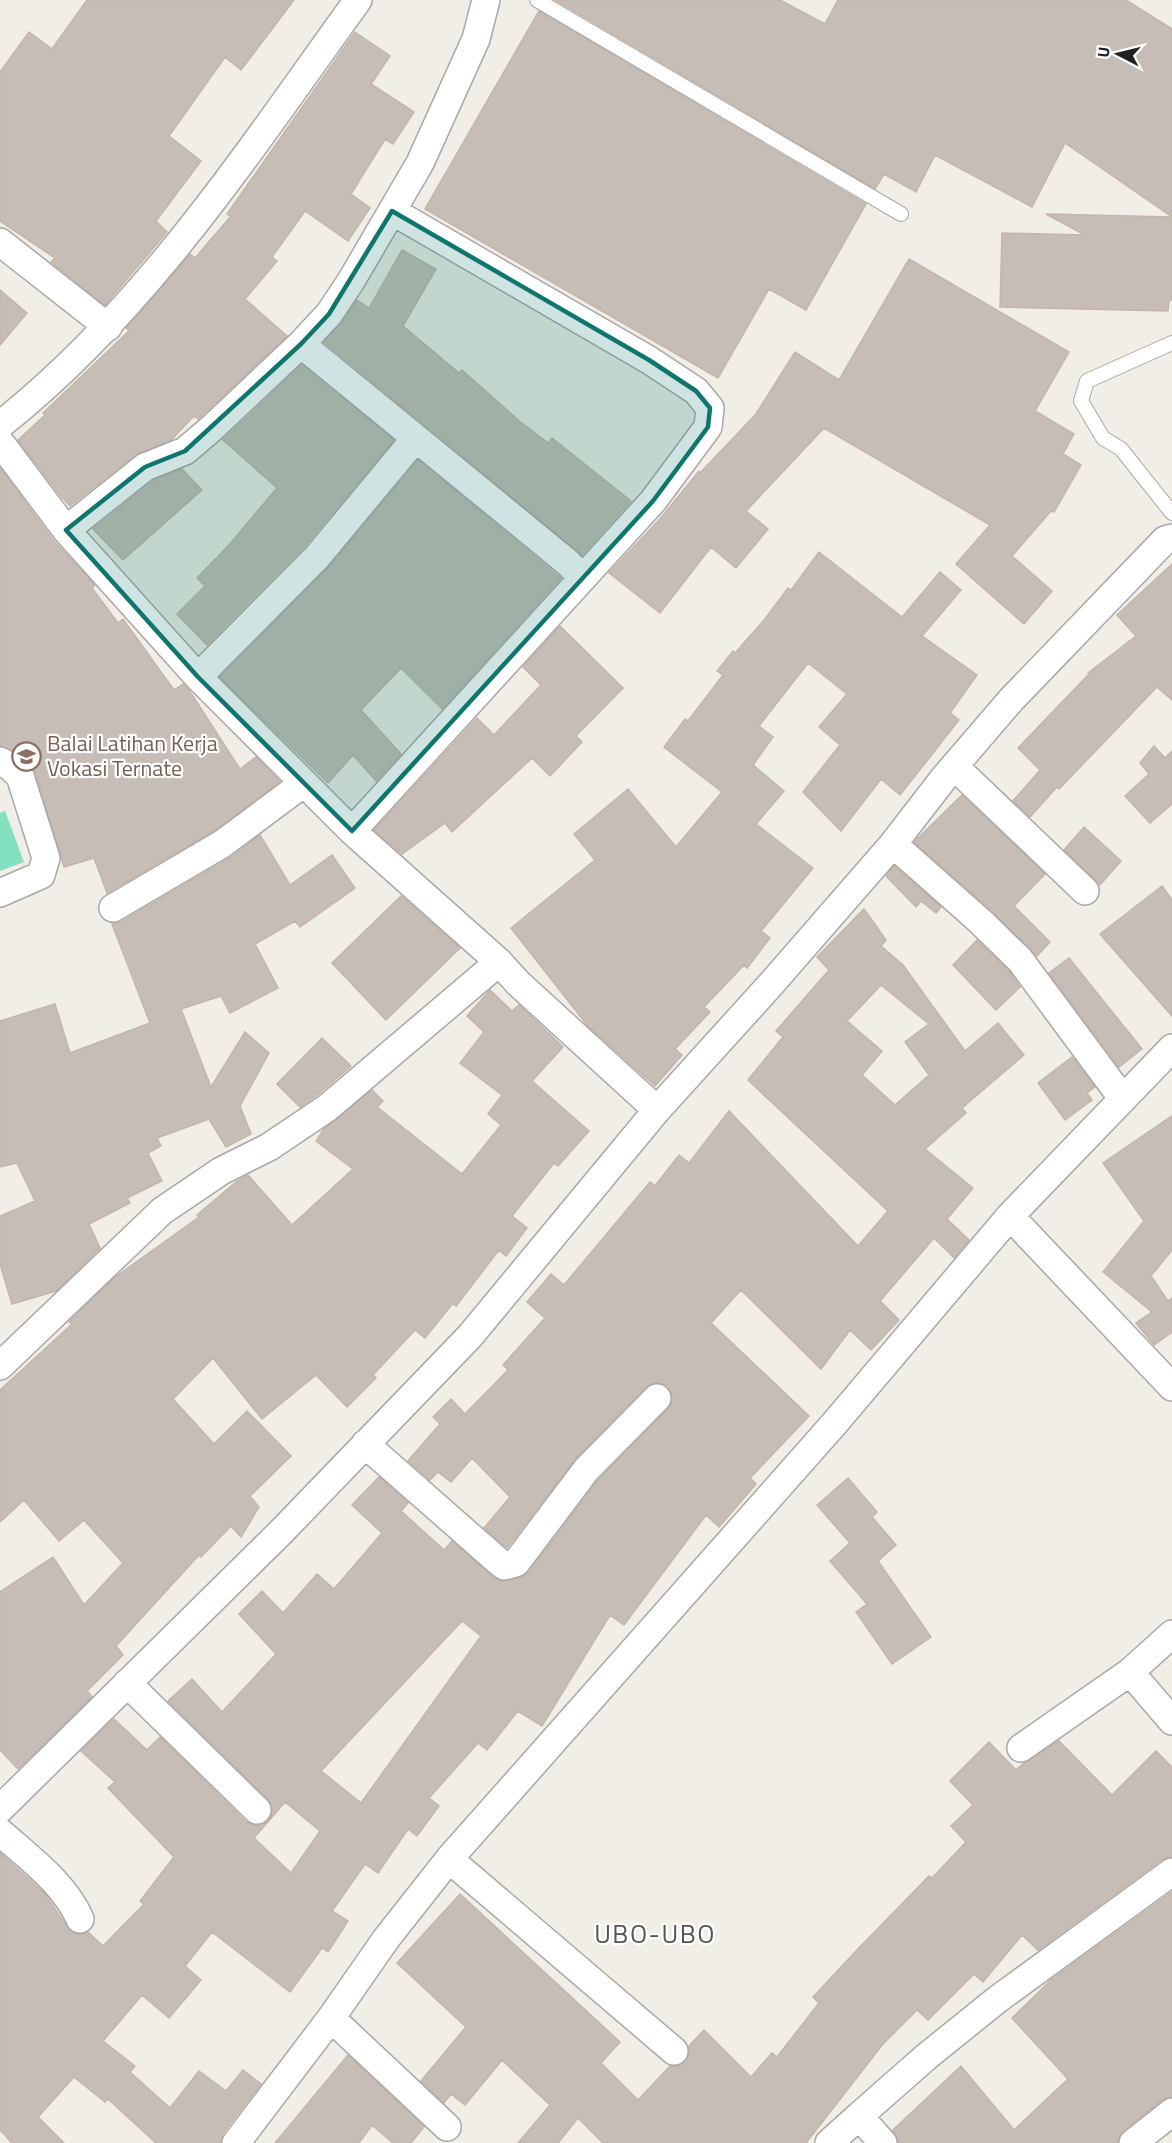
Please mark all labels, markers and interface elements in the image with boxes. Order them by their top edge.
north arrow [1088,24,1148,84]
text: U [1091,46,1116,59]
place label: Balai Latihan Kerja Vokasi Ternate [47,726,218,785]
school or university icon: Balai Latihan Kerja Vokasi Ternate [10,740,42,772]
district label: UBO-UBO [594,1914,716,1953]

